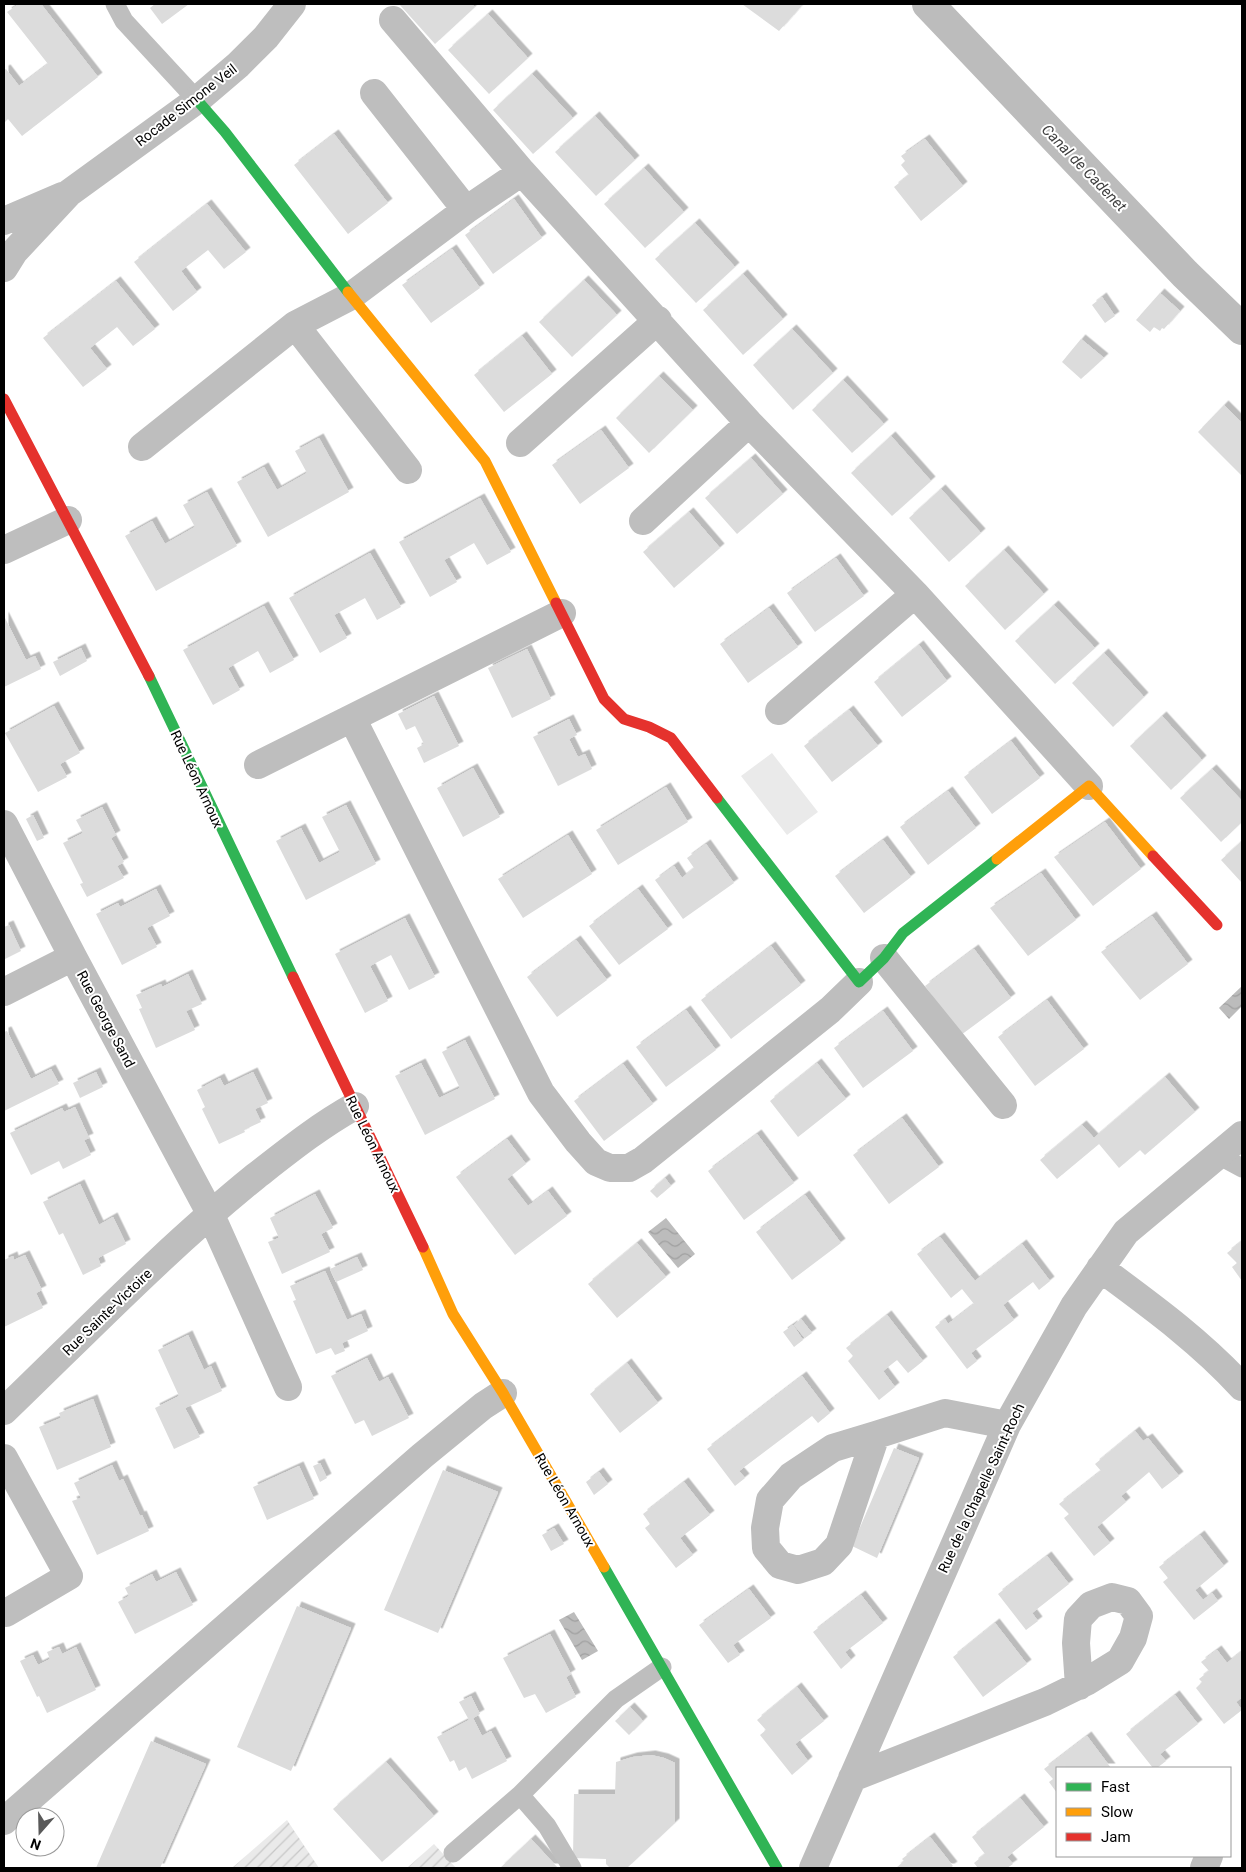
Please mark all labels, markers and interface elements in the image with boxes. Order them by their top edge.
street label: Rocade Simone Veil [132,61,240,149]
water label: Canal de Cadenet [1038,121,1130,215]
street label: Rue Léon Arnoux [167,728,227,830]
street label: Rue George Sand [74,968,138,1070]
street label: Rue Léon Arnoux [343,1093,403,1195]
street label: Rue Sainte-Victoire [59,1265,155,1359]
street label: Rue de la Chapelle Saint-Roch [935,1401,1027,1575]
street label: Rue Léon Arnoux [532,1450,598,1550]
legend [1056,1767,1231,1857]
text: Fast [1101,1778,1130,1796]
text: Slow [1101,1803,1133,1821]
north arrow [15,1807,65,1857]
text: Jam [1101,1828,1131,1846]
text: N [28,1835,43,1853]

